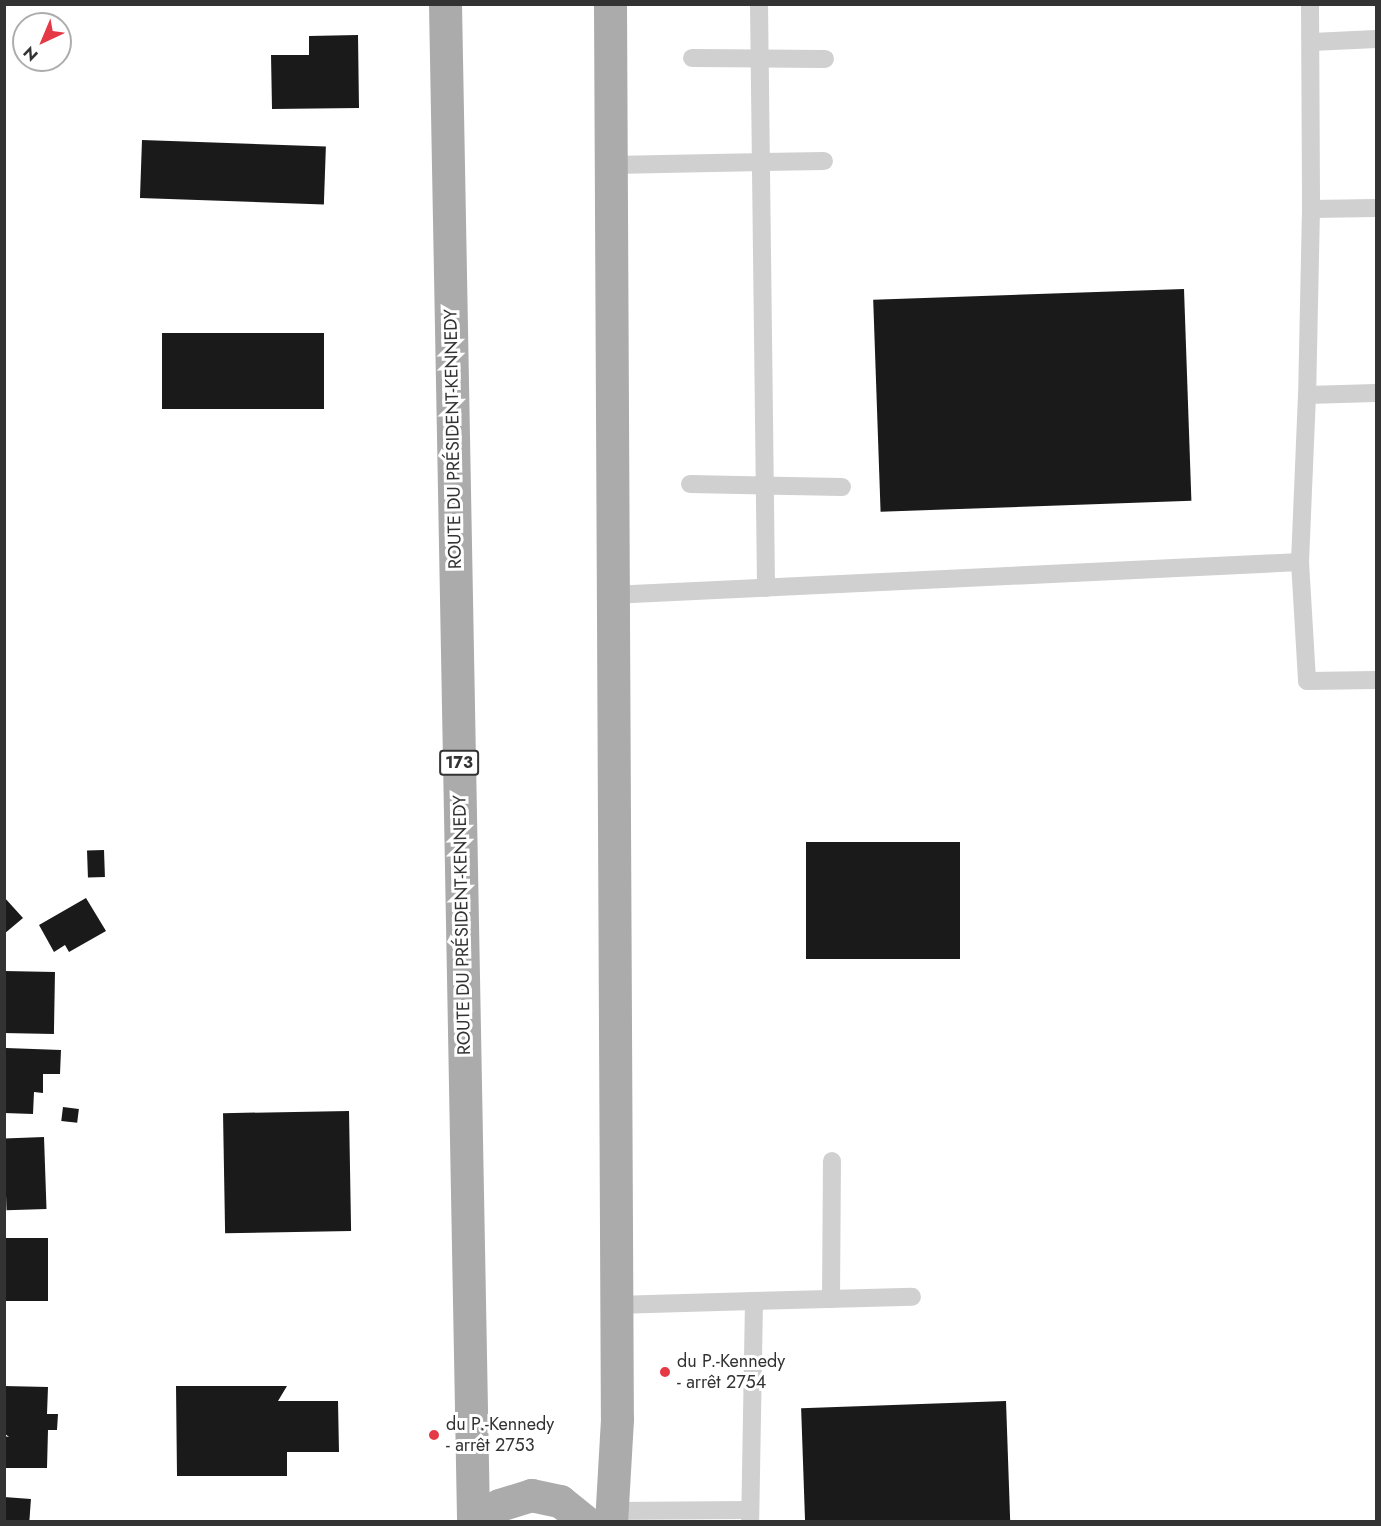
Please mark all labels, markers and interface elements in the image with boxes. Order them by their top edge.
north arrow [12,12,72,72]
text: N [18,41,43,67]
street label: ROUTE DU PRÉSIDENT-KENNEDY [440,309,466,569]
road number: 173 [438,750,480,776]
street label: ROUTE DU PRÉSIDENT-KENNEDY [449,795,475,1055]
place label: du P.-Kennedy - arrêt 2754 [677,1351,785,1394]
marker: du P.-Kennedy - arrêt 2754 [658,1365,672,1379]
place label: du P.-Kennedy - arrêt 2753 [446,1414,554,1456]
marker: du P.-Kennedy - arrêt 2753 [427,1428,441,1442]

